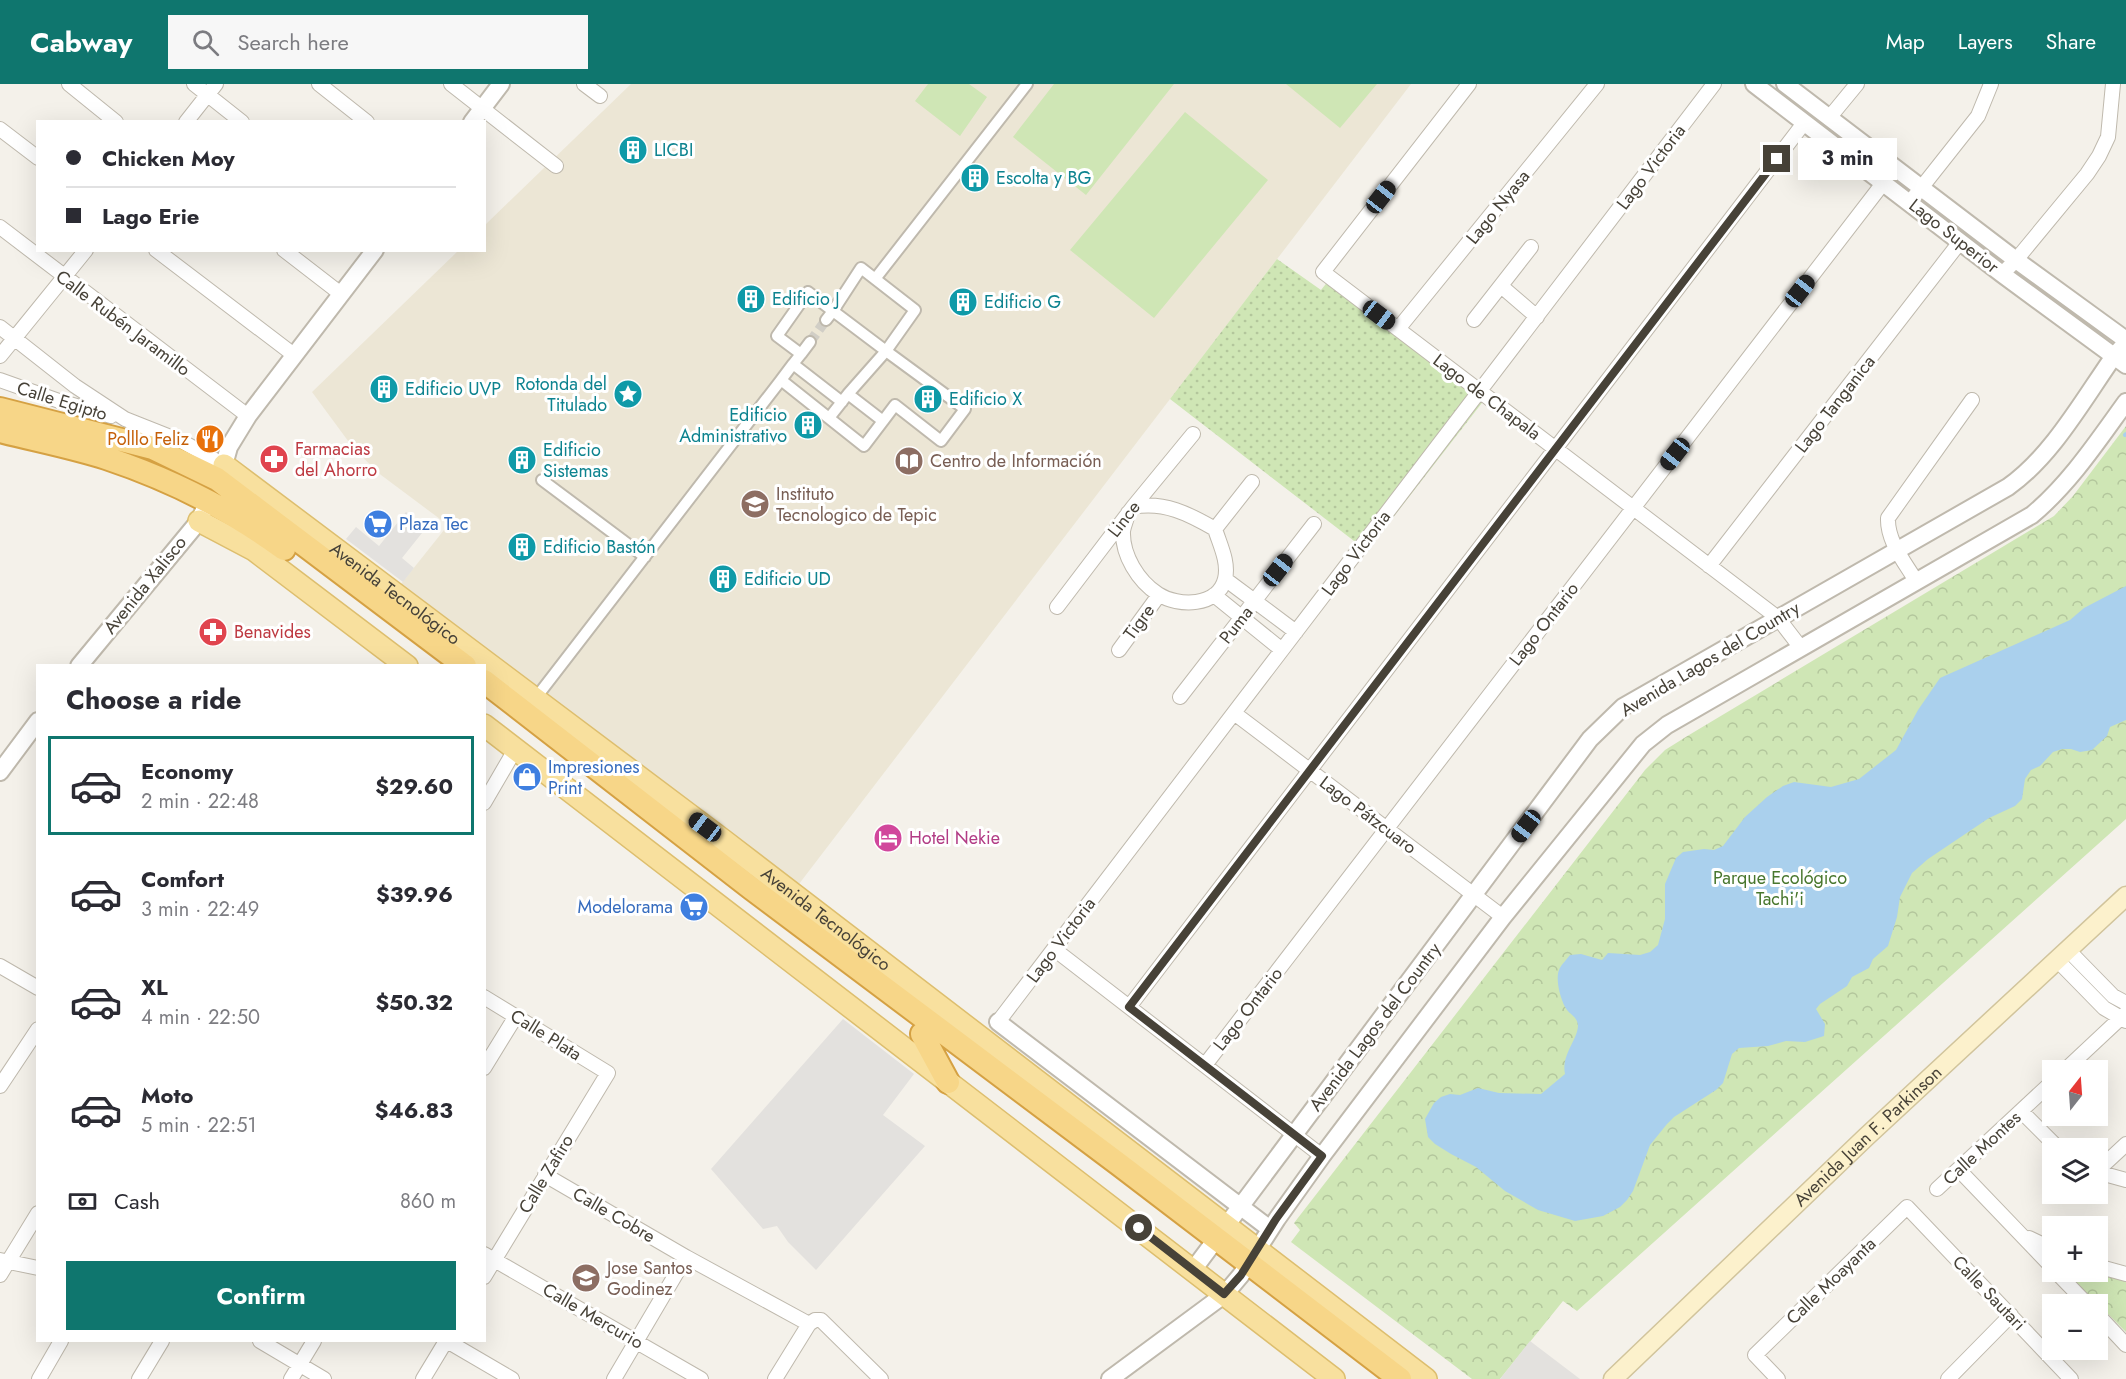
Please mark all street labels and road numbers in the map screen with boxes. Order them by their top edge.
street label: Lago Victoria [1610,119,1692,215]
street label: Lago Nyasa [1460,164,1536,250]
street label: Lago Superior [1903,193,2005,280]
street label: Calle Rubén Jaramillo [50,264,196,382]
street label: Lago de Chapala [1428,348,1546,446]
street label: Lago Tanganica [1789,350,1881,458]
street label: Calle Egipto [14,375,111,427]
street label: Lince [1101,495,1147,543]
street label: Lago Victoria [1315,505,1397,601]
street label: Avenida Xalisco [97,530,193,640]
street label: Avenida Tecnológico [324,536,466,651]
street label: Lago Ontario [1503,577,1585,671]
street label: Avenida Lagos del Country [1615,595,1805,723]
street label: Tigre [1117,599,1161,645]
street label: Puma [1213,601,1259,649]
street label: Lago Pátzcuaro [1314,770,1422,860]
street label: Avenida Tecnológico [756,861,897,977]
street label: Lago Victoria [1020,892,1102,988]
street label: Avenida Lagos del Country [1303,937,1447,1117]
street label: Lago Ontario [1207,962,1289,1056]
street label: Calle Plata [505,1003,587,1067]
street label: Avenida Juan F. Parkinson [1788,1060,1948,1213]
street label: Calle Montes [1937,1105,2027,1191]
street label: Calle Zafiro [512,1129,580,1218]
street label: Calle Cobre [568,1181,660,1249]
street label: Calle Moayanta [1780,1231,1882,1331]
street label: Calle Sautari [1946,1250,2032,1336]
street label: Calle Mercurio [538,1277,648,1355]

